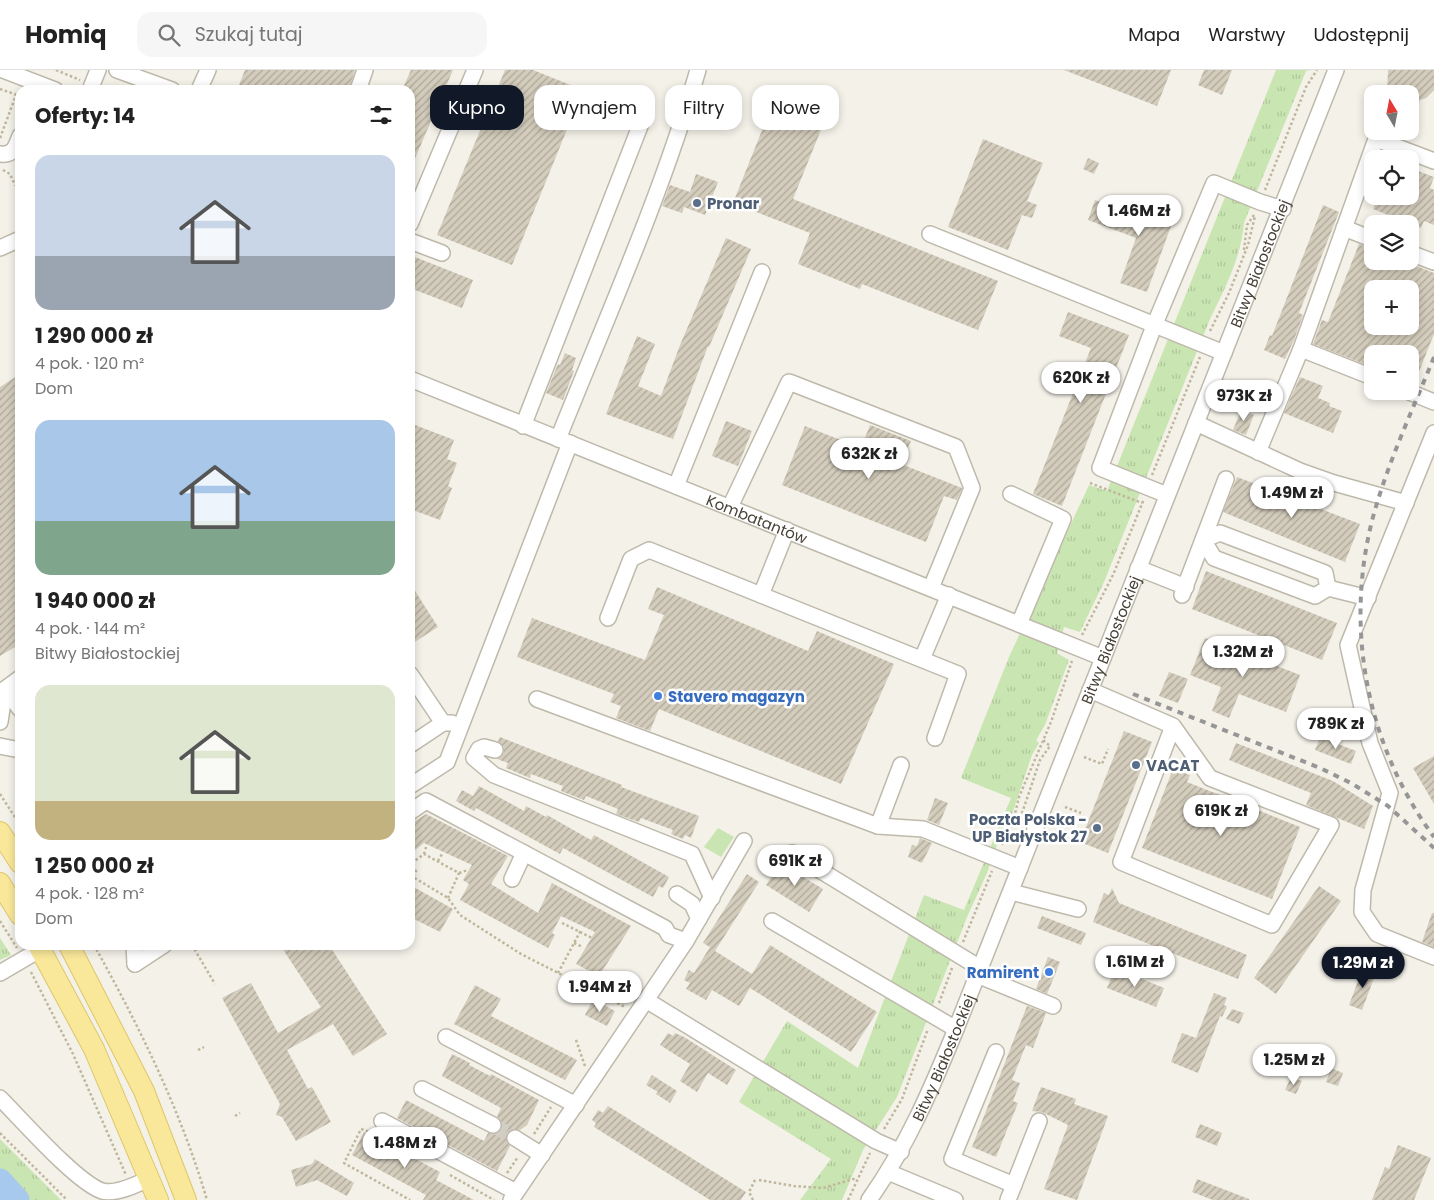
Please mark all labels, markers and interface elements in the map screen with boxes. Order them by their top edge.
search box [137,12,487,57]
text: Homiq [25,18,107,51]
icon: search [155,21,183,49]
text: Szukaj tutaj [195,21,303,48]
text: Mapa [1128,22,1180,47]
text: Warstwy [1208,22,1285,47]
text: Udostępnij [1313,22,1409,47]
chip: Kupno [430,85,524,130]
chip: Wynajem [534,85,655,130]
chip: Filtry [665,85,742,130]
chip: Nowe [752,85,839,130]
north arrow [1364,85,1419,140]
map controls [1364,85,1419,400]
text: Oferty: 14 [35,101,135,130]
icon: filters [367,101,395,129]
button: locate [1364,150,1419,205]
icon: home [170,187,260,277]
place label: Pronar [707,193,760,214]
pin: 1.46M zł [1087,194,1191,237]
street label: Bitwy Białostockiej [1225,196,1294,330]
marker: Pronar [691,197,703,209]
text: 1.46M zł [1108,199,1170,222]
button: layers [1364,215,1419,270]
button: + [1364,280,1419,335]
text: 1 290 000 zł [35,321,153,350]
button: − [1364,345,1419,400]
text: 4 pok. · 120 m² [35,352,144,375]
pin: 620K zł [1035,362,1127,404]
text: 620K zł [1052,366,1110,389]
text: Dom [35,377,73,400]
pin: 973K zł [1198,380,1290,422]
text: 973K zł [1216,384,1272,407]
pin: 632K zł [823,438,915,480]
text: 632K zł [841,442,897,465]
icon: home [170,452,260,542]
pin: 1.49M zł [1240,476,1344,519]
text: 1.49M zł [1261,481,1323,504]
street label: Kombatantów [703,489,811,549]
street label: Bitwy Białostockiej [1075,573,1145,707]
text: 1 940 000 zł [35,586,155,615]
text: 4 pok. · 144 m² [35,617,145,640]
pin: 1.32M zł [1191,636,1295,678]
text: 1.32M zł [1213,640,1273,663]
text: Bitwy Białostockiej [35,642,180,665]
place label: Stavero magazyn [668,686,805,707]
marker: Stavero magazyn [652,690,664,702]
pin: 789K zł [1290,708,1382,750]
text: 789K zł [1308,712,1364,735]
icon: home [170,717,260,807]
place label: VACAT [1146,755,1199,776]
marker: VACAT [1130,759,1142,771]
pin: 619K zł [1175,794,1267,837]
text: 619K zł [1194,799,1248,822]
place label: Poczta Polska - UP Białystok 27 [969,809,1087,847]
marker: Poczta Polska - UP Białystok 27 [1091,822,1103,834]
pin: 691K zł [749,844,841,887]
text: 691K zł [768,849,822,872]
text: 1 250 000 zł [35,851,154,880]
text: 4 pok. · 128 m² [35,882,144,905]
text: Dom [35,907,73,930]
pin: 1.61M zł [1083,946,1187,988]
pin: 1.29M zł [1311,946,1415,989]
text: 1.61M zł [1106,950,1164,973]
text: 1.29M zł [1333,951,1393,974]
place label: Ramirent [967,962,1039,983]
marker: Ramirent [1043,966,1055,978]
pin: 1.94M zł [548,970,652,1013]
text: 1.94M zł [569,975,631,998]
street label: Bitwy Białostockiej [907,991,979,1125]
pin: 1.25M zł [1242,1044,1346,1086]
text: 1.25M zł [1263,1048,1325,1071]
pin: 1.48M zł [353,1126,457,1169]
text: 1.48M zł [374,1131,436,1154]

